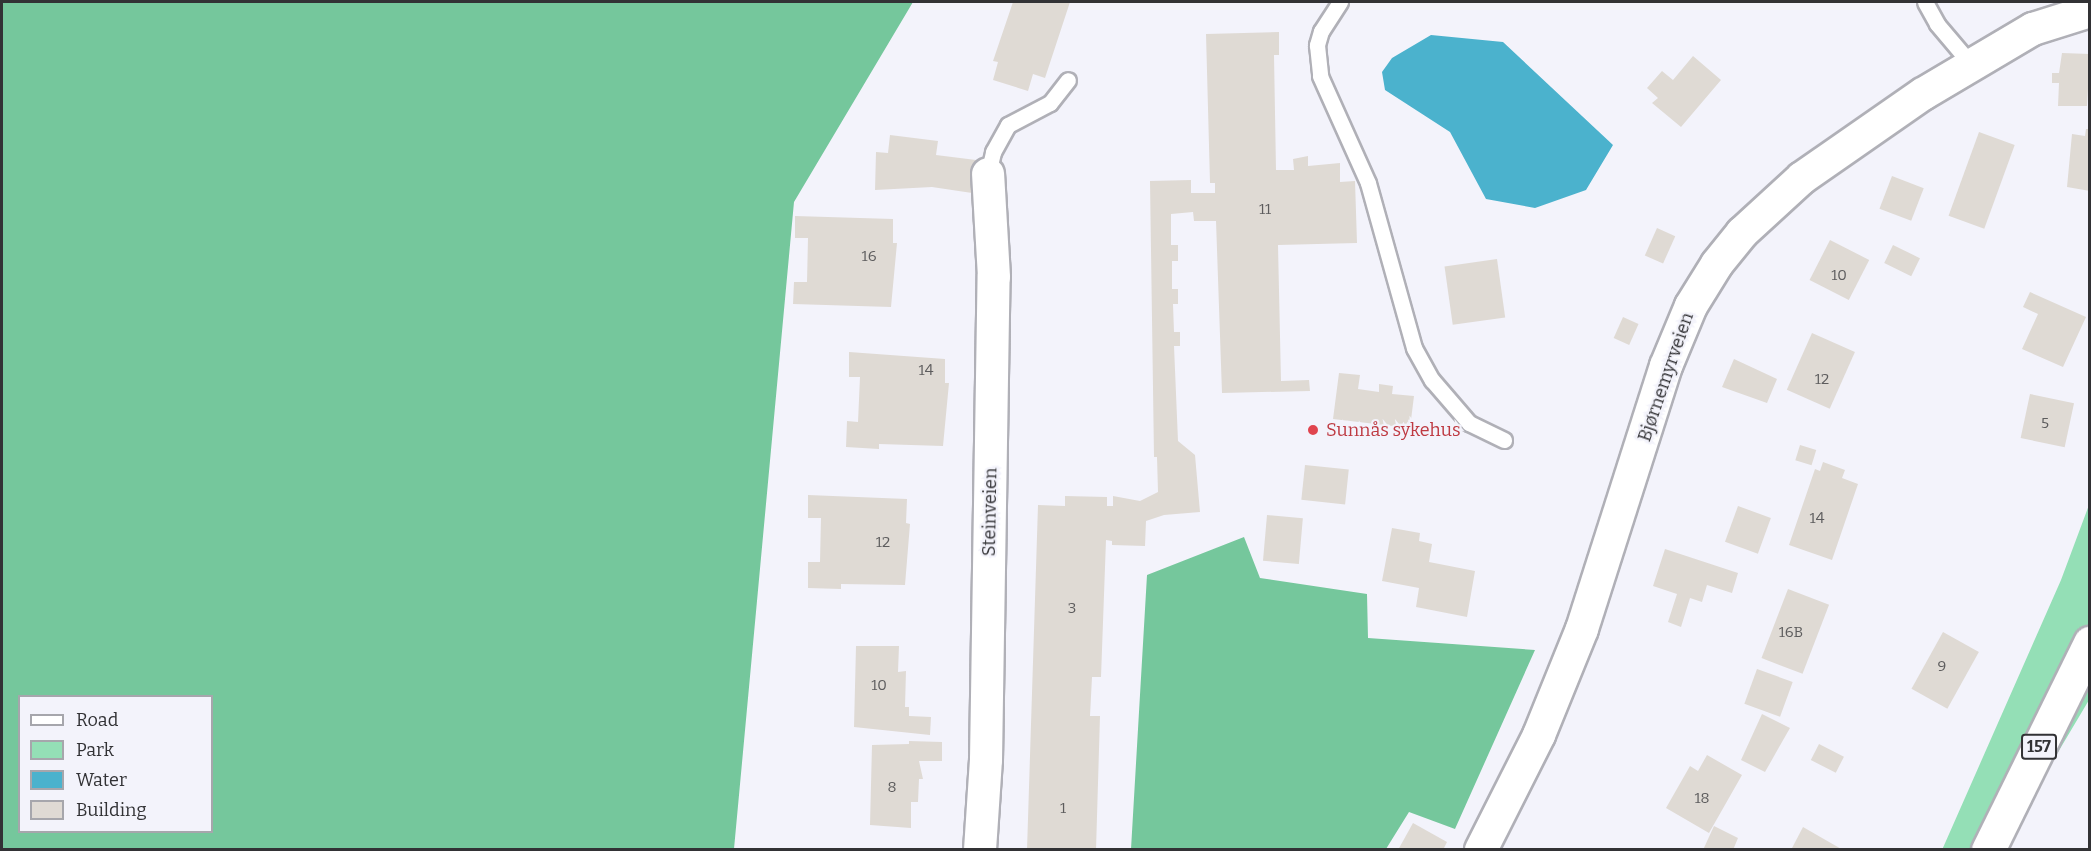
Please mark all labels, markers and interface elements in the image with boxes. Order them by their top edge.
house number: 11 [1259,201,1271,219]
house number: 16 [862,248,876,266]
house number: 10 [1831,267,1847,285]
street label: Bjørnemyrveien [1634,310,1698,444]
house number: 14 [919,362,933,380]
house number: 12 [1815,371,1829,389]
house number: 5 [2041,415,2049,433]
place label: Sunnås sykehus [1326,419,1460,441]
marker: Sunnås sykehus [1304,421,1322,439]
street label: Steinveien [978,468,1002,556]
house number: 14 [1810,510,1824,528]
house number: 12 [876,534,890,552]
house number: 3 [1068,600,1076,618]
house number: 16B [1779,624,1803,642]
house number: 9 [1938,658,1946,676]
house number: 10 [871,677,887,695]
legend [18,695,213,833]
text: Road [76,709,118,731]
road number: 157 [2021,734,2057,760]
text: Park [76,739,114,761]
text: Water [76,769,127,791]
house number: 8 [887,779,897,797]
house number: 18 [1694,790,1710,808]
text: Building [76,799,147,821]
house number: 1 [1060,800,1066,818]

